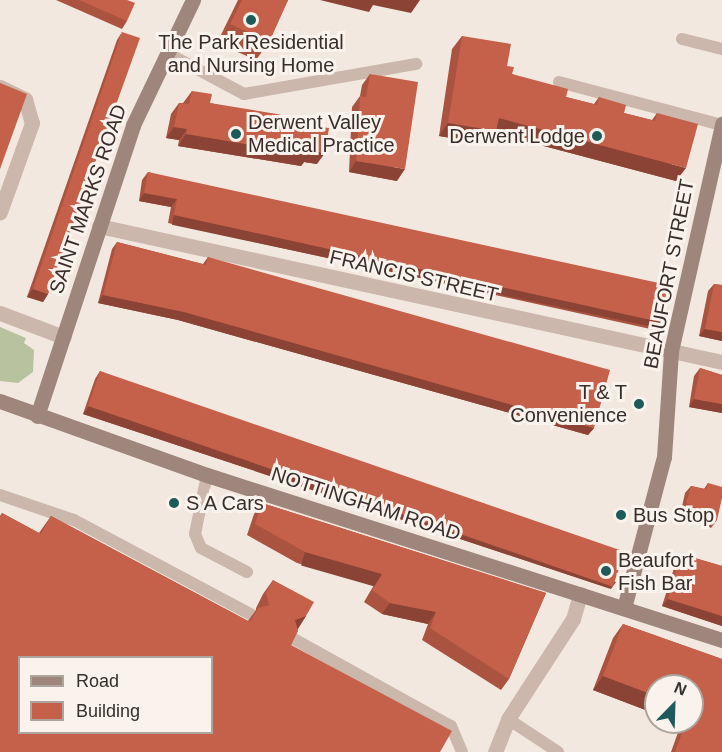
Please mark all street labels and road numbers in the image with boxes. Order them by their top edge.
street label: SAINT MARKS ROAD [44,101,132,297]
street label: BEAUFORT STREET [639,177,699,371]
street label: FRANCIS STREET [327,245,501,307]
street label: NOTTINGHAM ROAD [268,462,464,546]

